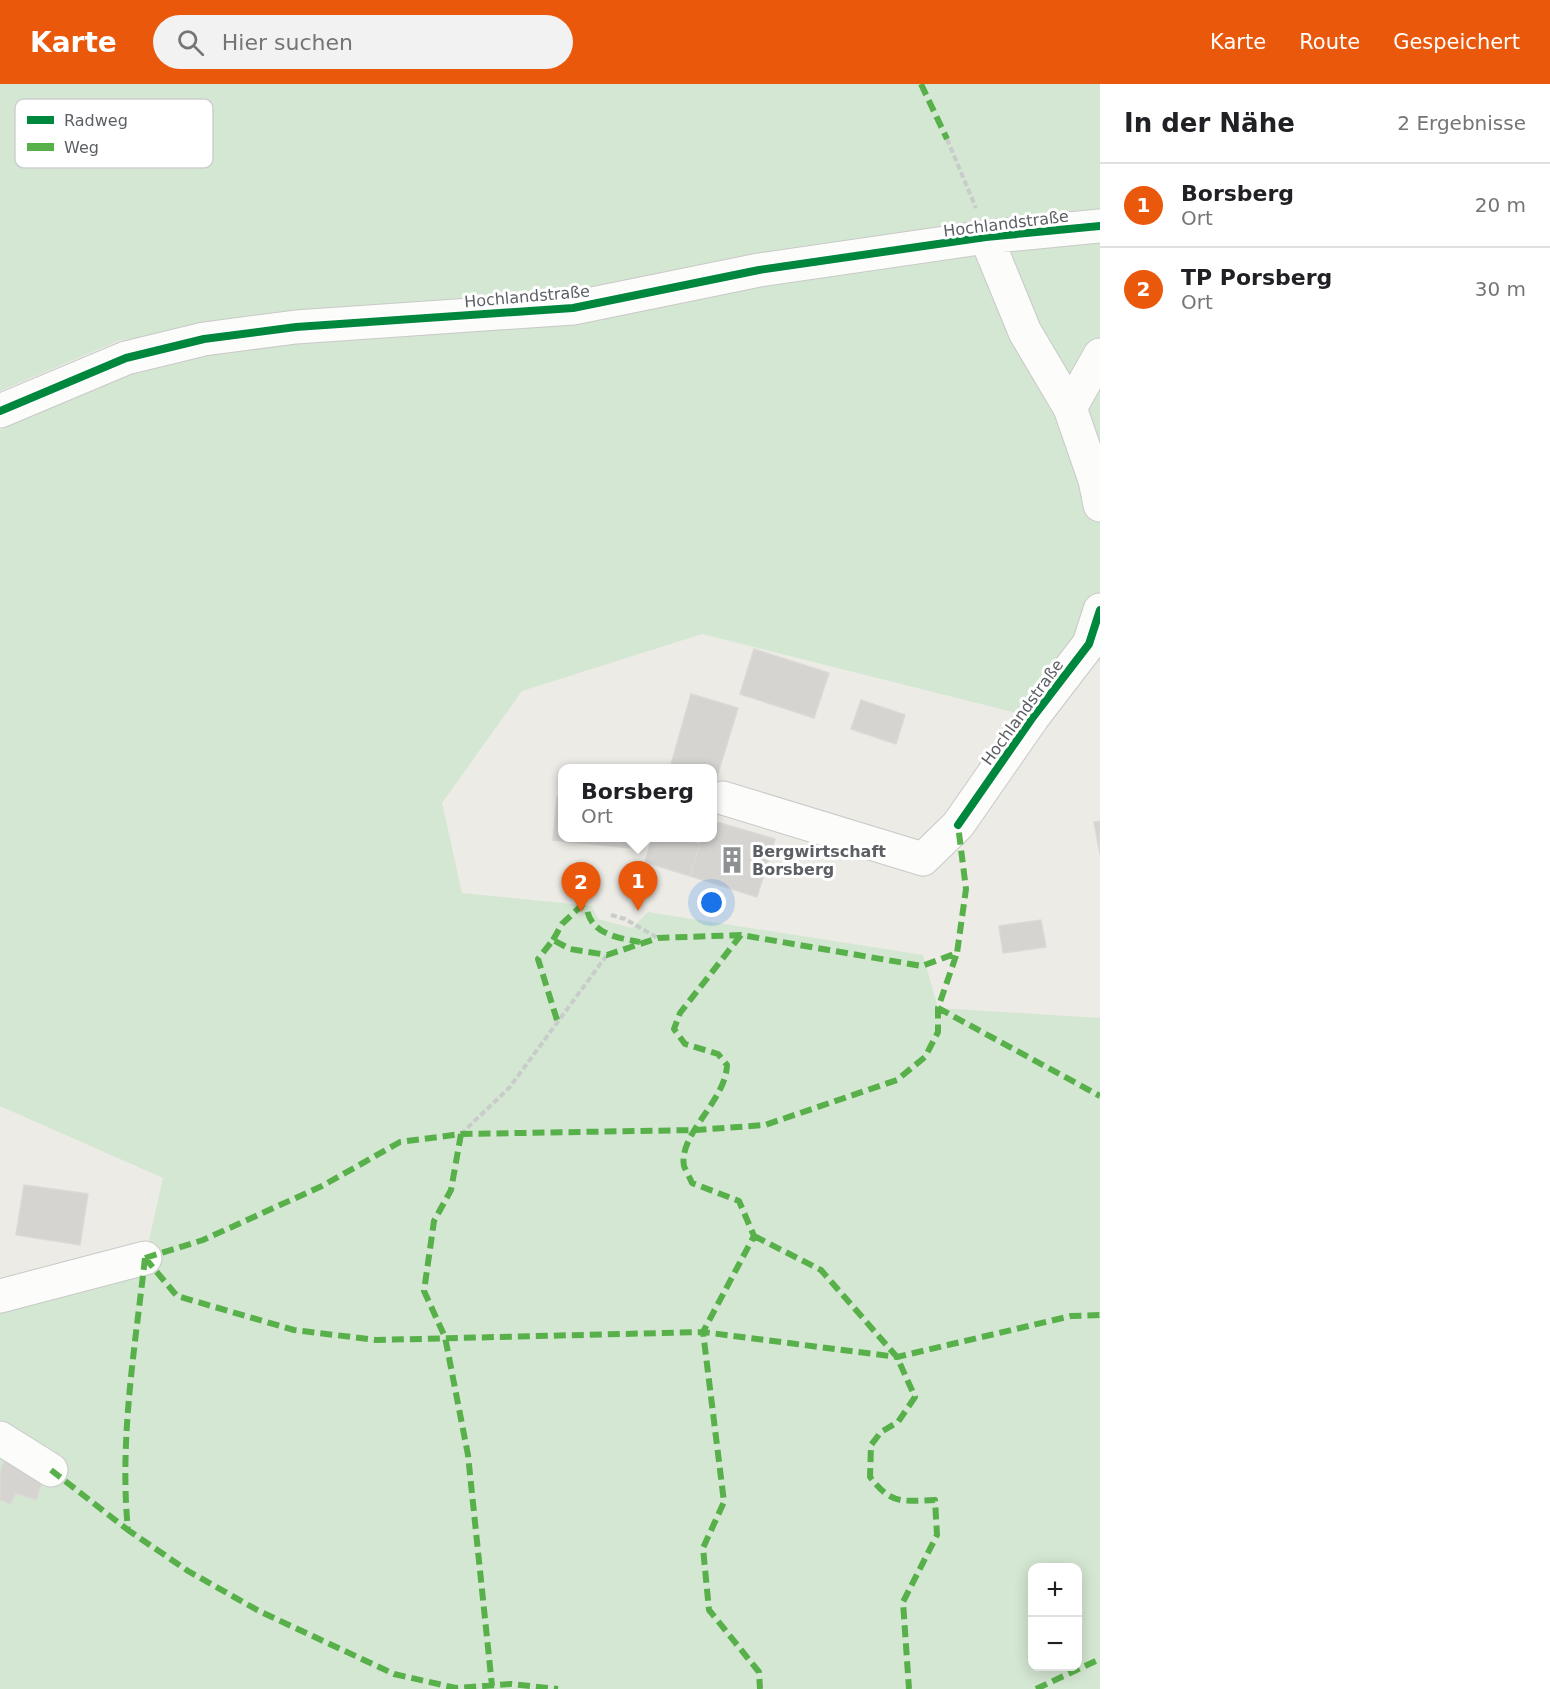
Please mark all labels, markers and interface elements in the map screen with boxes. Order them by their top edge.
search box [153,15,573,69]
text: Karte [30,26,117,59]
icon: search [174,26,207,59]
text: Hier suchen [222,30,353,55]
text: Karte [1210,30,1266,54]
text: Route [1299,30,1360,54]
text: Gespeichert [1393,30,1520,54]
legend [15,99,213,168]
text: In der Nähe [1124,108,1295,138]
text: Radweg [64,111,128,130]
text: 2 Ergebnisse [1397,111,1526,135]
text: Weg [64,138,99,157]
text: Borsberg [1181,181,1294,206]
text: 1 [1137,193,1150,217]
text: 20 m [1475,193,1526,217]
street label: Hochlandstraße [942,206,1070,241]
text: Ort [1181,206,1213,230]
text: TP Porsberg [1181,265,1332,290]
text: 2 [1137,277,1150,301]
text: 30 m [1475,277,1526,301]
street label: Hochlandstraße [463,282,591,311]
text: Ort [1181,290,1213,314]
street label: Hochlandstraße [978,656,1067,769]
popup [558,764,717,842]
text: Borsberg [581,779,694,804]
text: Ort [581,804,613,828]
place label: Bergwirtschaft Borsberg [752,842,886,879]
building icon: Bergwirtschaft Borsberg [717,845,747,875]
pin: 2 [562,862,600,912]
pin: 1 [618,862,658,911]
your location [697,888,726,917]
map controls [1028,1563,1082,1671]
button: + [1028,1563,1082,1617]
button: − [1028,1617,1082,1671]

